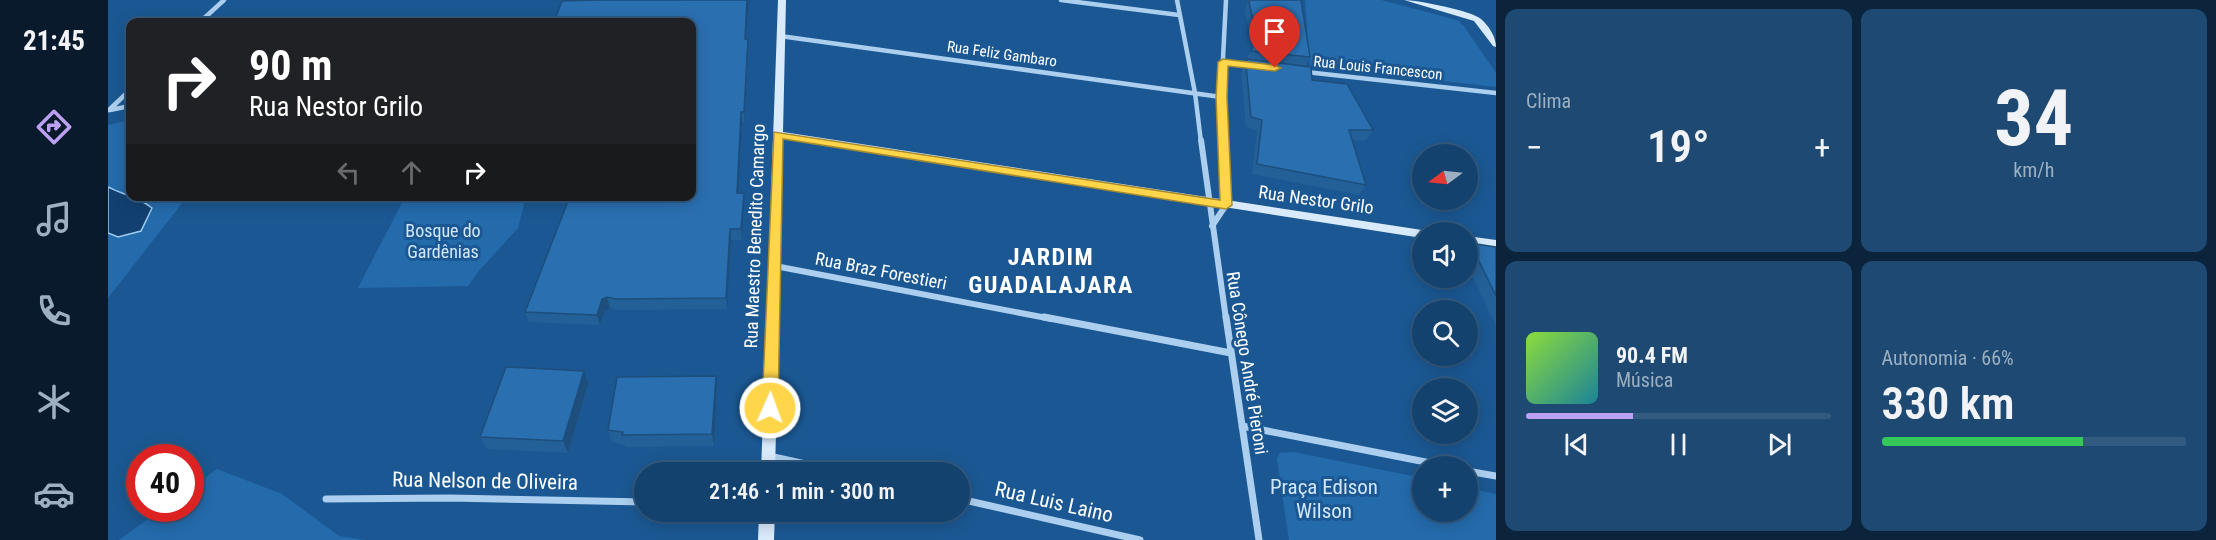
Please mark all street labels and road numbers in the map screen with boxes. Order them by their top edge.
street label: Rua Feliz Gambaro [946,37,1058,71]
street label: Rua Louis Francescon [1313,52,1443,84]
street label: Rua Maestro Benedito Camargo [740,123,769,349]
street label: Rua Nestor Grilo [1257,181,1375,218]
street label: Rua Braz Forestieri [814,247,949,294]
street label: Rua Cônego André Pieroni [1223,270,1272,456]
street label: Rua Nelson de Oliveira [392,467,578,495]
street label: Rua Luis Laino [993,477,1115,527]

